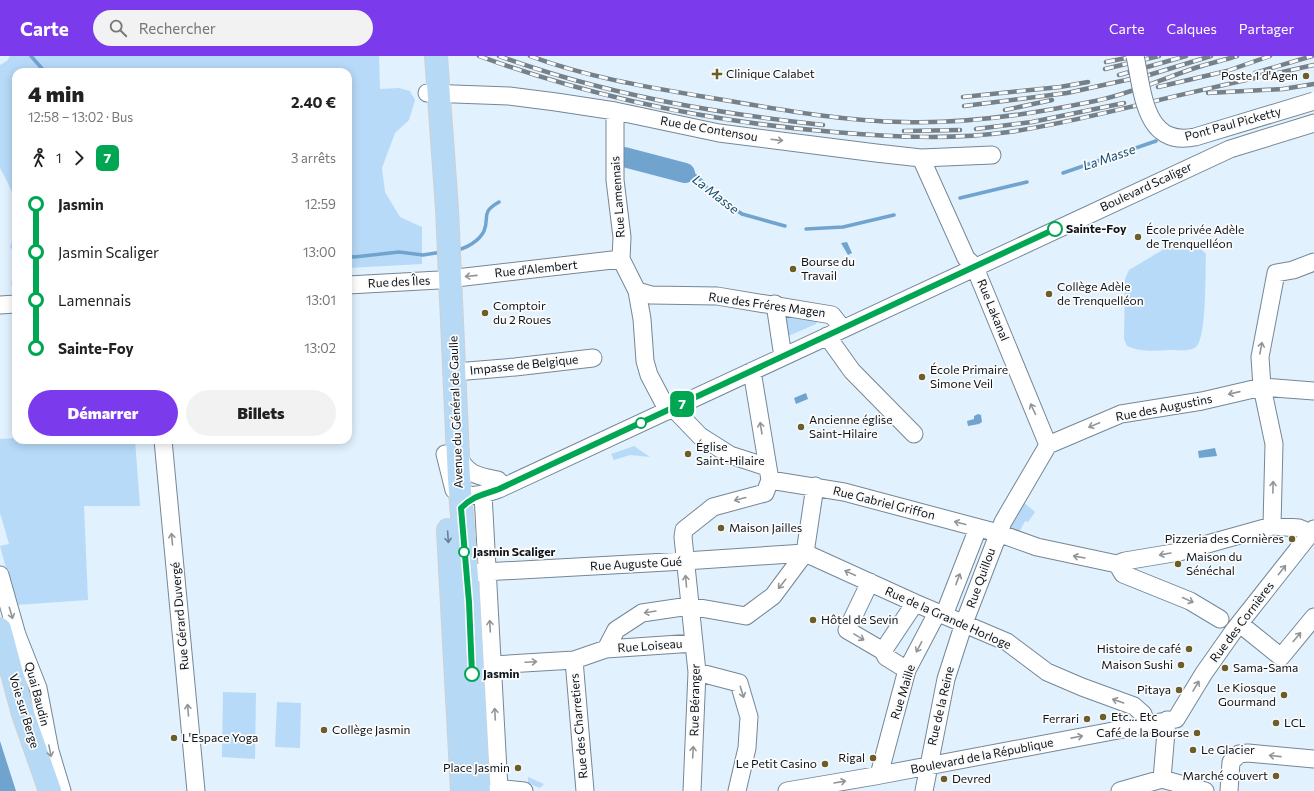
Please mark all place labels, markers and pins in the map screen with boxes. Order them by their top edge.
place label: Clinique Calabet [726,66,815,80]
marker: Clinique Calabet [711,68,723,80]
place label: Poste 1 d'Agen [1221,68,1298,82]
marker: Poste 1 d'Agen [1301,71,1311,81]
marker: Sainte-Foy [1047,221,1063,237]
place label: Sainte-Foy [1066,221,1127,235]
place label: École privée Adèle de Trenquelléon [1146,222,1244,250]
marker: École privée Adèle de Trenquelléon [1133,232,1143,242]
place label: Bourse du Travail [801,254,855,282]
marker: Bourse du Travail [788,264,798,274]
place label: Collège Adèle de Trenquelléon [1057,279,1144,307]
marker: Collège Adèle de Trenquelléon [1044,289,1054,299]
place label: Comptoir du 2 Roues [493,298,551,326]
marker: Comptoir du 2 Roues [480,308,490,318]
place label: École Primaire Simone Veil [930,362,1008,390]
marker: École Primaire Simone Veil [917,372,927,382]
place label: Ancienne église Saint-Hilaire [809,412,893,440]
unlabelled marker [635,417,647,429]
marker: Ancienne église Saint-Hilaire [796,422,806,432]
place label: Église Saint-Hilaire [696,439,765,467]
marker: Église Saint-Hilaire [683,449,693,459]
place label: Maison Jailles [729,520,802,535]
marker: Maison Jailles [716,523,726,533]
place label: Pizzeria des Cornières [1165,531,1284,545]
marker: Pizzeria des Cornières [1287,534,1297,544]
place label: Jasmin Scaliger [473,544,556,559]
marker: Jasmin Scaliger [458,546,470,558]
place label: Maison du Sénéchal [1186,549,1242,577]
marker: Maison du Sénéchal [1173,559,1183,569]
place label: Hôtel de Sevin [821,612,898,626]
marker: Hôtel de Sevin [808,615,818,625]
place label: Histoire de café [1097,641,1181,655]
marker: Histoire de café [1184,644,1194,654]
place label: Maison Sushi [1101,657,1173,671]
marker: Maison Sushi [1176,660,1186,670]
place label: Sama-Sama [1233,660,1298,674]
marker: Sama-Sama [1220,663,1230,673]
marker: Jasmin [464,666,480,682]
place label: Jasmin [483,666,520,681]
place label: Le Kiosque Gourmand [1217,680,1276,708]
place label: Pitaya [1137,682,1171,696]
marker: Pitaya [1174,685,1184,695]
marker: Le Kiosque Gourmand [1279,690,1289,700]
place label: Etc... Etc [1111,709,1157,723]
place label: Ferrari [1042,711,1079,725]
marker: Etc... Etc [1098,712,1108,722]
marker: Ferrari [1082,714,1092,724]
place label: LCL [1284,715,1306,729]
marker: LCL [1271,718,1281,728]
place label: Collège Jasmin [332,722,411,737]
marker: Collège Jasmin [319,725,329,735]
place label: Café de la Bourse [1096,725,1189,739]
marker: Café de la Bourse [1192,728,1202,738]
place label: L'Espace Yoga [182,730,258,744]
marker: L'Espace Yoga [169,733,179,743]
place label: Le Glacier [1201,742,1255,756]
marker: Le Glacier [1188,745,1198,755]
place label: Rigal [838,750,865,764]
marker: Rigal [868,753,878,763]
place label: Le Petit Casino [736,756,817,770]
marker: Le Petit Casino [820,759,830,769]
place label: Place Jasmin [443,760,510,775]
marker: Place Jasmin [513,763,523,773]
place label: Marché couvert [1183,768,1268,782]
place label: Devred [952,771,991,785]
marker: Marché couvert [1271,771,1281,781]
marker: Devred [939,774,949,784]

